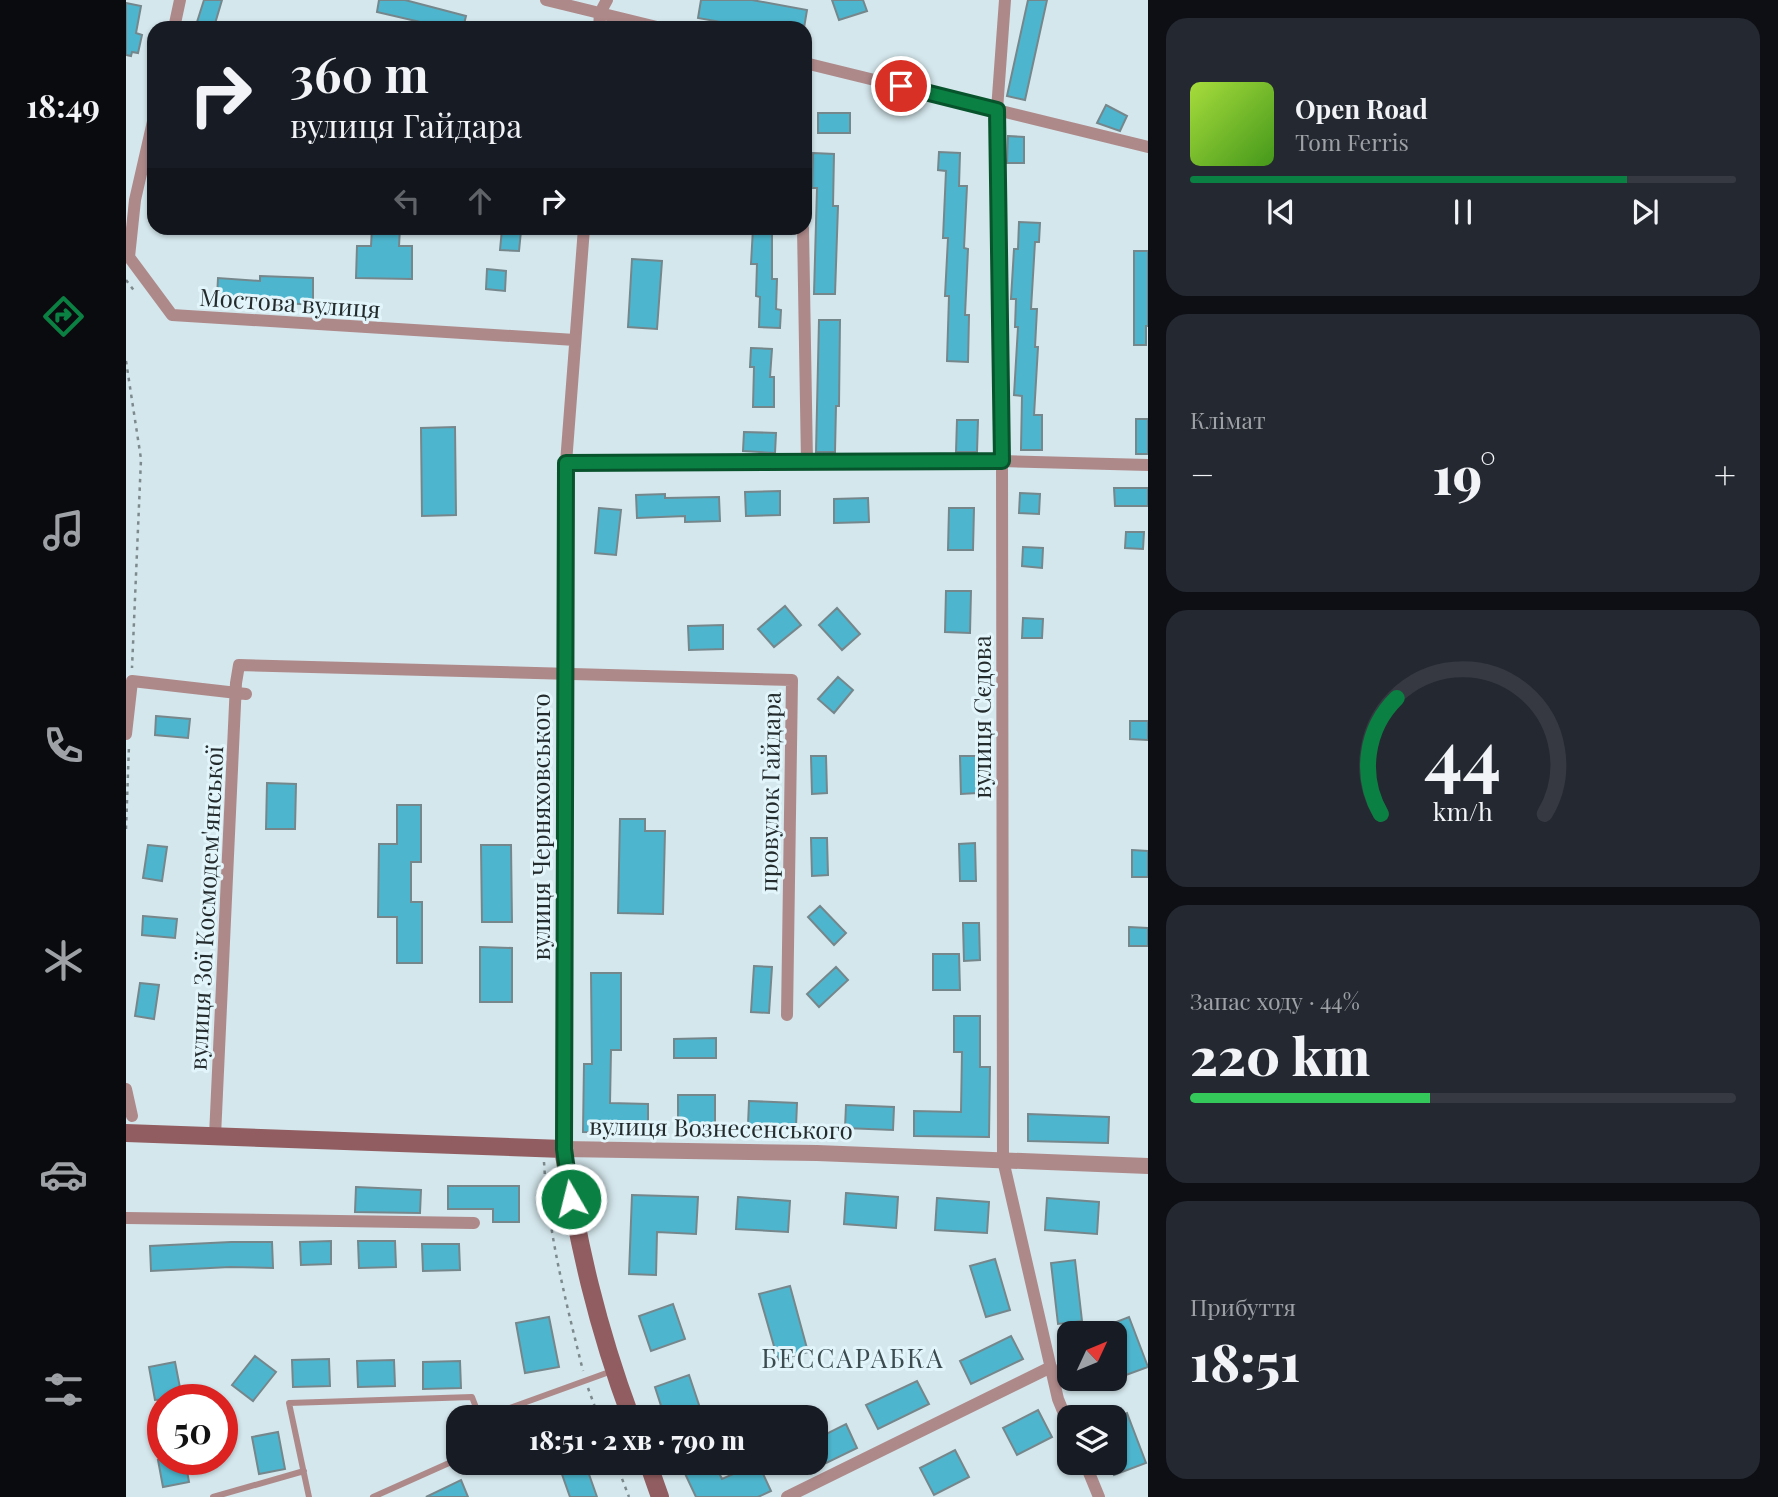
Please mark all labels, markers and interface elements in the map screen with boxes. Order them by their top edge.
text: 360 m [290,40,429,105]
icon: right [175,49,266,140]
pin [871,56,931,116]
icon: arrive [882,67,920,105]
text: 18:49 [26,83,100,126]
text: Open Road [1295,91,1428,126]
text: вулиця Гайдара [290,103,522,146]
text: Tom Ferris [1295,126,1409,157]
icon: left [388,182,426,220]
icon: ahead [461,182,499,220]
icon: right [534,182,572,220]
icon: previous [1262,193,1300,231]
icon: pause [1444,193,1482,231]
icon: next [1626,193,1664,231]
street label: Мостова вулиця [198,280,382,324]
icon: directions [39,292,88,341]
text: Клімат [1190,404,1266,435]
text: 19° [1433,439,1496,508]
text: − [1190,448,1215,499]
text: + [1714,448,1736,499]
icon: music [39,506,88,555]
street label: вулиця Сєдова [965,635,997,799]
street label: провулок Гайдара [751,692,787,892]
street label: вулиця Черняховського [524,693,556,961]
text: 44 [1425,706,1501,803]
icon: phone [39,721,88,770]
street label: вулиця Зої Космодем'янської [181,744,230,1071]
text: km/h [1433,794,1493,827]
icon: climate [39,936,88,985]
text: Запас ходу · 44% [1190,985,1360,1016]
text: 220 km [1190,1020,1370,1089]
street label: вулиця Вознесенського [589,1109,853,1145]
icon: car [39,1150,88,1199]
position arrow [534,1162,608,1236]
text: Прибуття [1190,1291,1296,1322]
north arrow [1057,1321,1127,1391]
map controls [1057,1321,1127,1475]
text: 18:51 [1190,1326,1300,1395]
district label: БЕССАРАБКА [761,1340,945,1375]
icon: filters [39,1365,88,1414]
speed limit sign: 50 [147,1384,238,1475]
button: layers [1057,1405,1127,1475]
text: 18:51 · 2 хв · 790 m [529,1422,745,1457]

